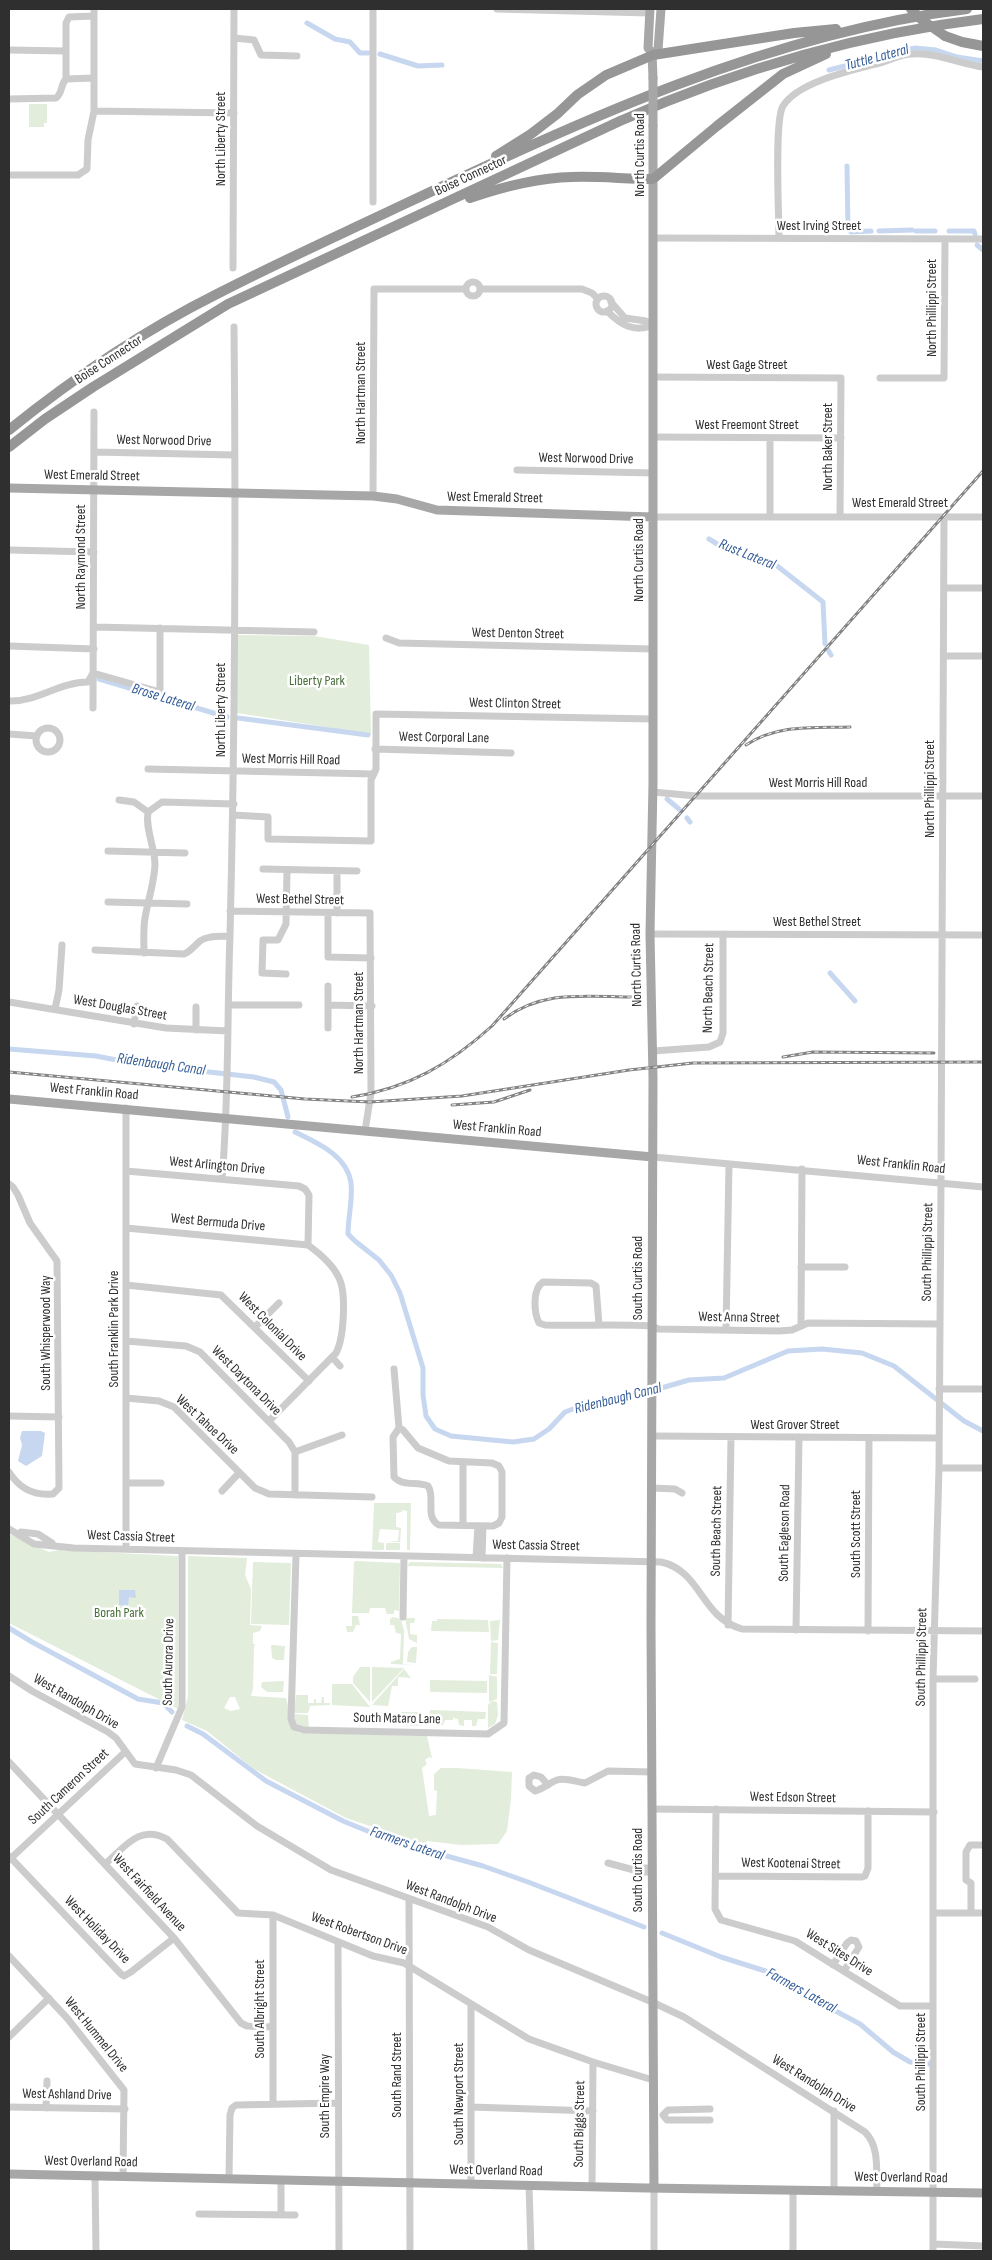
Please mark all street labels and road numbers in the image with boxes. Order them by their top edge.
street label: North Liberty Street [213,92,229,186]
street label: North Curtis Road [632,113,648,197]
street label: Boise Connector [433,152,509,200]
street label: West Irving Street [777,218,861,234]
street label: North Phillippi Street [924,259,940,357]
street label: Boise Connector [72,332,146,388]
street label: North Hartman Street [353,342,369,444]
street label: West Gage Street [706,357,788,373]
street label: North Baker Street [820,403,836,491]
street label: West Freemont Street [695,417,799,433]
street label: West Norwood Drive [116,432,212,450]
street label: West Norwood Drive [538,450,634,468]
street label: West Emerald Street [44,467,140,485]
street label: West Emerald Street [447,489,543,507]
street label: West Emerald Street [852,495,948,511]
street label: North Raymond Street [73,505,89,609]
street label: North Curtis Road [631,518,647,602]
street label: West Denton Street [472,625,564,643]
street label: North Liberty Street [213,663,229,757]
street label: West Clinton Street [469,695,561,713]
street label: West Corporal Lane [399,729,489,747]
street label: North Phillippi Street [922,740,938,838]
street label: West Morris Hill Road [242,751,340,769]
street label: West Morris Hill Road [769,775,867,791]
street label: West Bethel Street [256,891,344,909]
street label: West Bethel Street [773,914,861,930]
street label: North Curtis Road [628,923,646,1007]
street label: North Beach Street [700,943,718,1033]
street label: North Hartman Street [351,972,367,1074]
street label: West Douglas Street [72,991,168,1025]
street label: West Franklin Road [49,1080,139,1104]
street label: West Franklin Road [452,1117,542,1141]
street label: West Franklin Road [856,1152,946,1178]
street label: West Arlington Drive [168,1153,266,1179]
street label: South Phillippi Street [919,1203,937,1301]
street label: West Bermuda Drive [170,1211,266,1235]
street label: South Curtis Road [630,1236,646,1320]
street label: South Franklin Park Drive [106,1271,122,1387]
street label: South Whisperwood Way [38,1275,54,1391]
street label: West Colonial Drive [234,1289,310,1365]
street label: West Anna Street [698,1309,780,1327]
street label: West Daytona Drive [208,1343,284,1419]
street label: West Tahoe Drive [172,1391,242,1459]
street label: West Grover Street [750,1417,840,1433]
street label: South Eagleson Road [776,1484,794,1582]
street label: South Beach Street [708,1485,726,1577]
street label: South Scott Street [848,1490,864,1578]
street label: West Cassia Street [87,1527,175,1547]
street label: West Cassia Street [492,1537,580,1555]
street label: South Phillippi Street [913,1608,931,1706]
street label: South Aurora Drive [160,1618,178,1706]
street label: West Randolph Drive [30,1671,122,1733]
street label: South Mataro Lane [353,1710,441,1728]
street label: South Cameron Street [25,1745,113,1829]
street label: West Edson Street [750,1789,836,1807]
street label: South Curtis Road [630,1828,646,1912]
street label: West Fairfield Avenue [109,1851,189,1935]
street label: West Kootenai Street [741,1855,841,1873]
street label: West Randolph Drive [403,1877,499,1927]
street label: West Holiday Drive [61,1893,133,1967]
street label: West Robertson Drive [308,1909,410,1959]
street label: West Sites Drive [802,1926,876,1980]
street label: South Albright Street [252,1959,268,2059]
street label: West Hummel Drive [61,1994,131,2076]
street label: South Phillippi Street [913,2013,929,2111]
street label: South Rand Street [389,2032,405,2118]
street label: South Newport Street [451,2043,467,2145]
street label: West Randolph Drive [769,2051,859,2117]
street label: South Empire Way [317,2054,333,2138]
street label: South Biggs Street [571,2080,589,2168]
street label: West Ashland Drive [22,2086,112,2104]
street label: West Overland Road [44,2153,138,2171]
street label: West Overland Road [449,2162,543,2180]
street label: West Overland Road [854,2169,948,2187]

